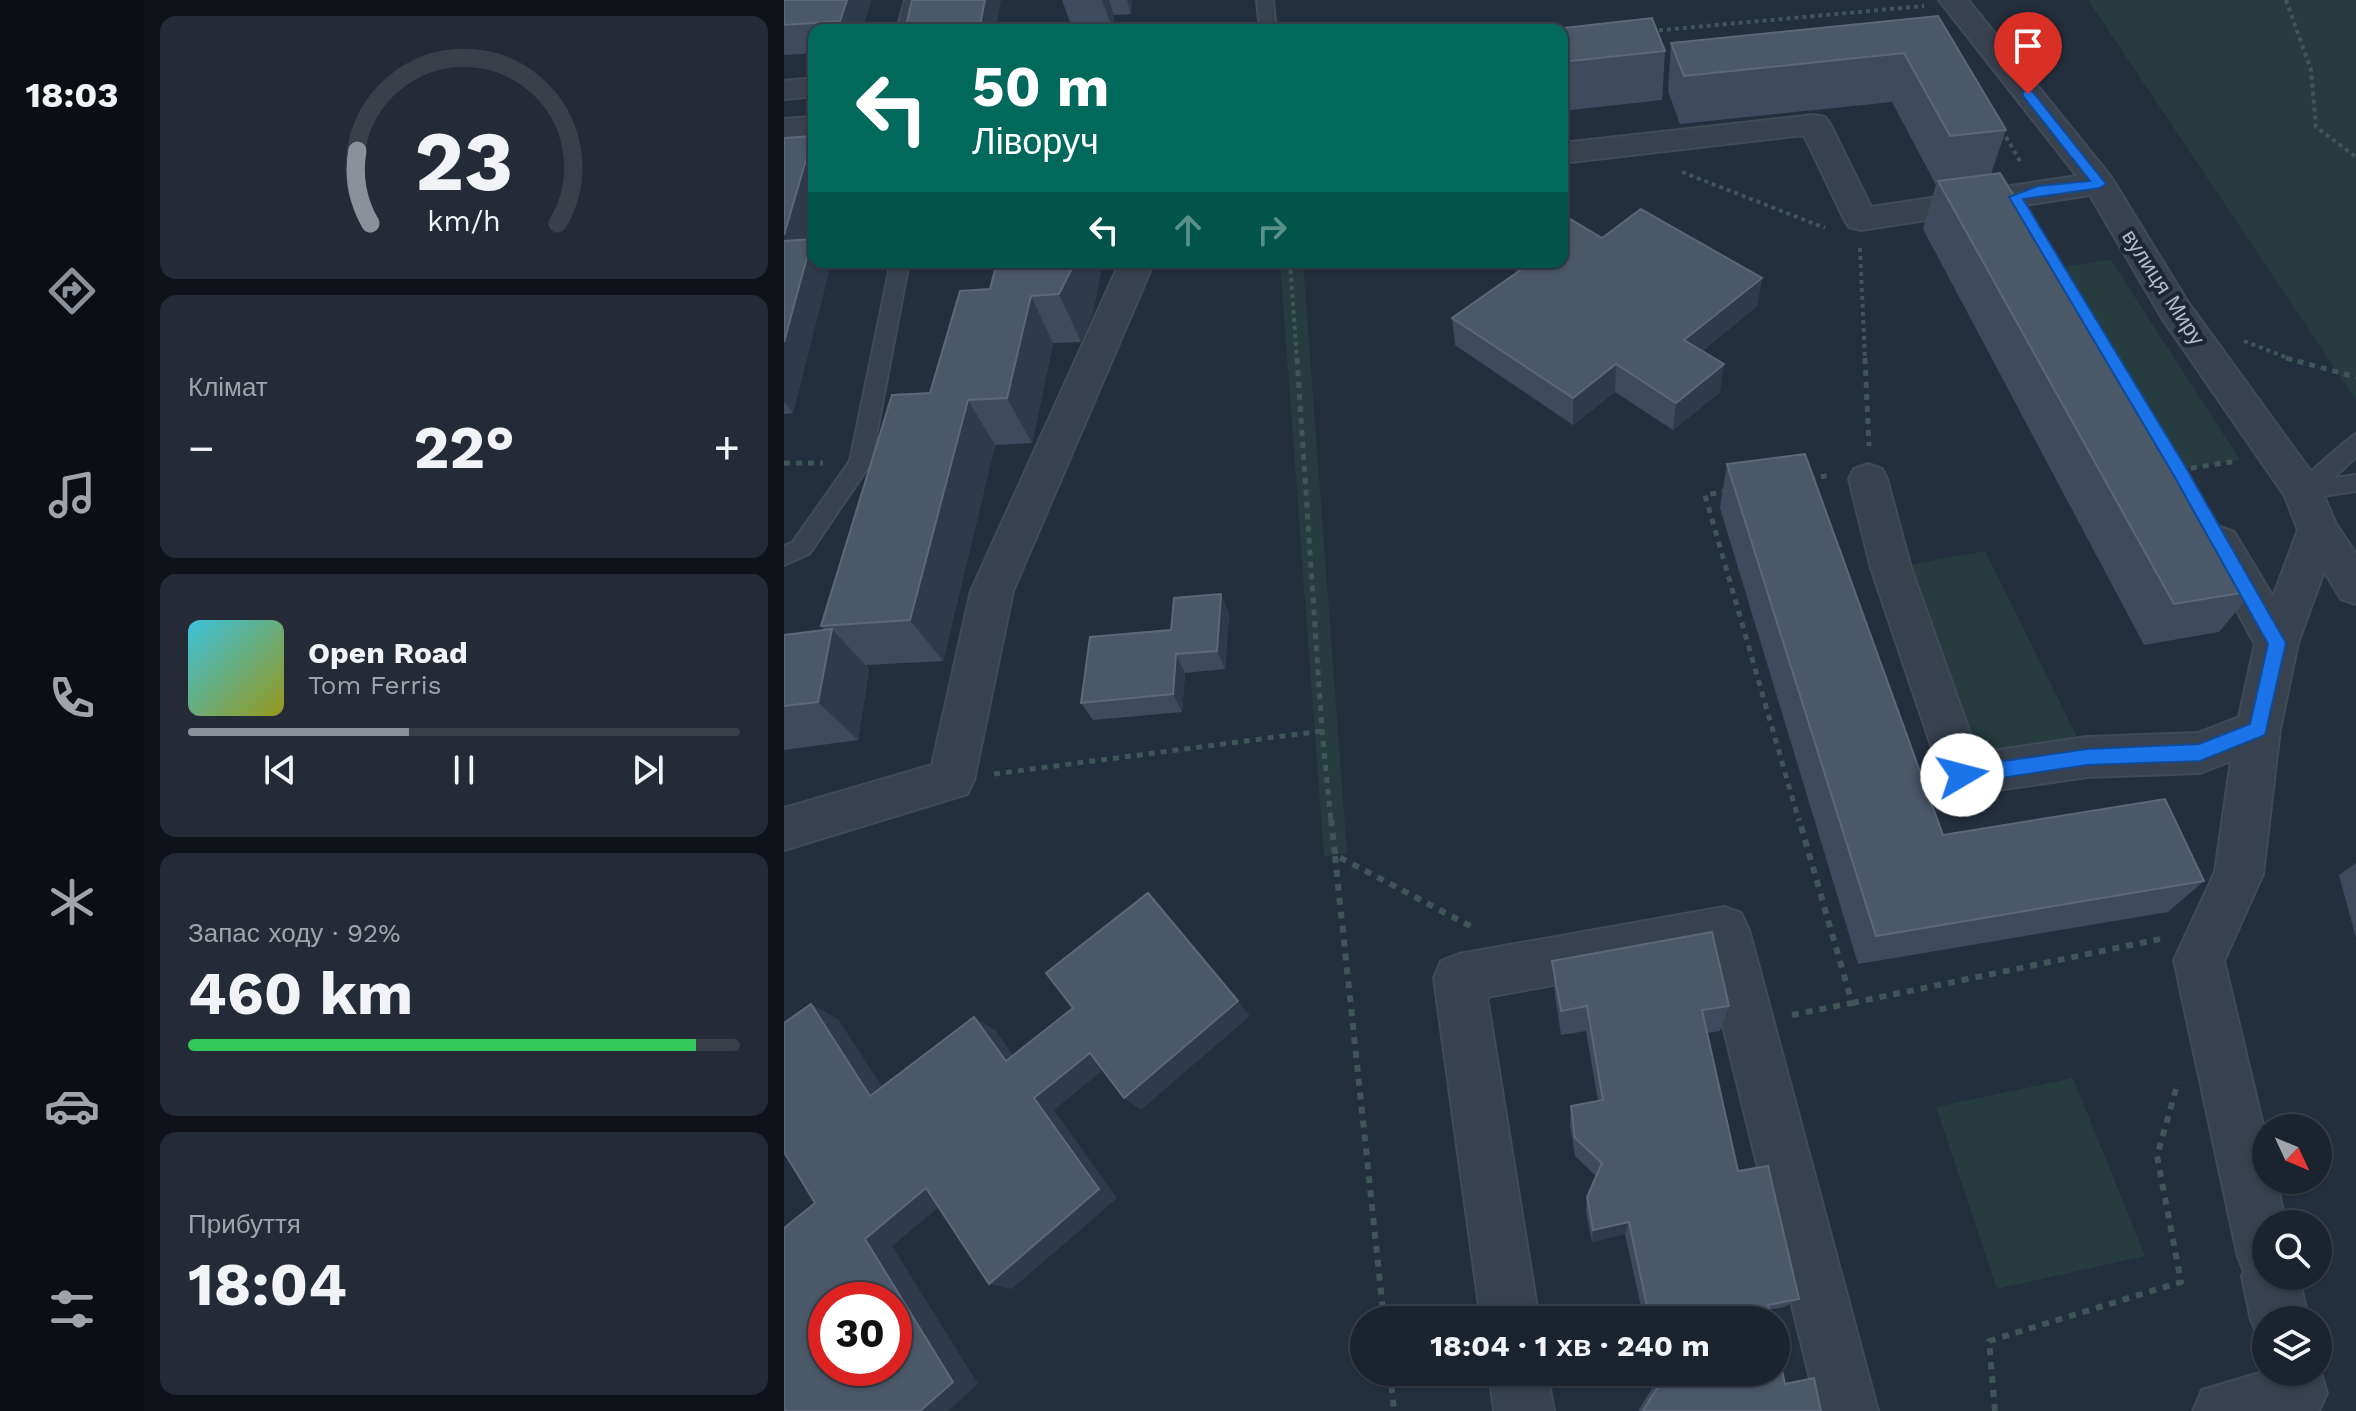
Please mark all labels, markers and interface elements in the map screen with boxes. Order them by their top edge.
pin [1994,12,2062,94]
icon: arrive [2006,24,2050,68]
text: 50 m [972,54,1109,120]
icon: left [840,56,944,160]
text: 18:03 [25,74,119,116]
text: 23 [415,112,513,209]
text: Ліворуч [972,121,1099,163]
text: km/h [427,204,501,238]
icon: left [1082,208,1126,252]
icon: ahead [1166,208,1210,252]
icon: right [1250,208,1294,252]
street label: вулиця Миру [2117,225,2210,350]
icon: directions [44,263,100,319]
text: Клімат [188,372,268,402]
text: 22° [413,412,515,483]
text: − [188,422,215,474]
text: + [713,422,740,474]
icon: music [44,467,100,523]
text: Open Road [308,635,468,670]
icon: phone [44,670,100,726]
text: Tom Ferris [308,670,441,700]
position arrow [1920,733,2004,817]
icon: previous [258,748,302,792]
icon: pause [442,748,486,792]
icon: next [626,748,670,792]
icon: climate [44,874,100,930]
text: Запас ходу · 92% [188,918,400,948]
text: 460 km [188,958,413,1029]
icon: car [44,1078,100,1134]
north arrow [2252,1114,2332,1194]
map controls [2252,1114,2332,1386]
text: Прибуття [188,1209,301,1239]
button: search [2252,1210,2332,1290]
text: 18:04 [188,1249,347,1320]
icon: filters [44,1281,100,1337]
speed limit sign: 30 [808,1282,912,1386]
button: layers [2252,1306,2332,1386]
text: 18:04 · 1 хв · 240 m [1430,1328,1710,1363]

